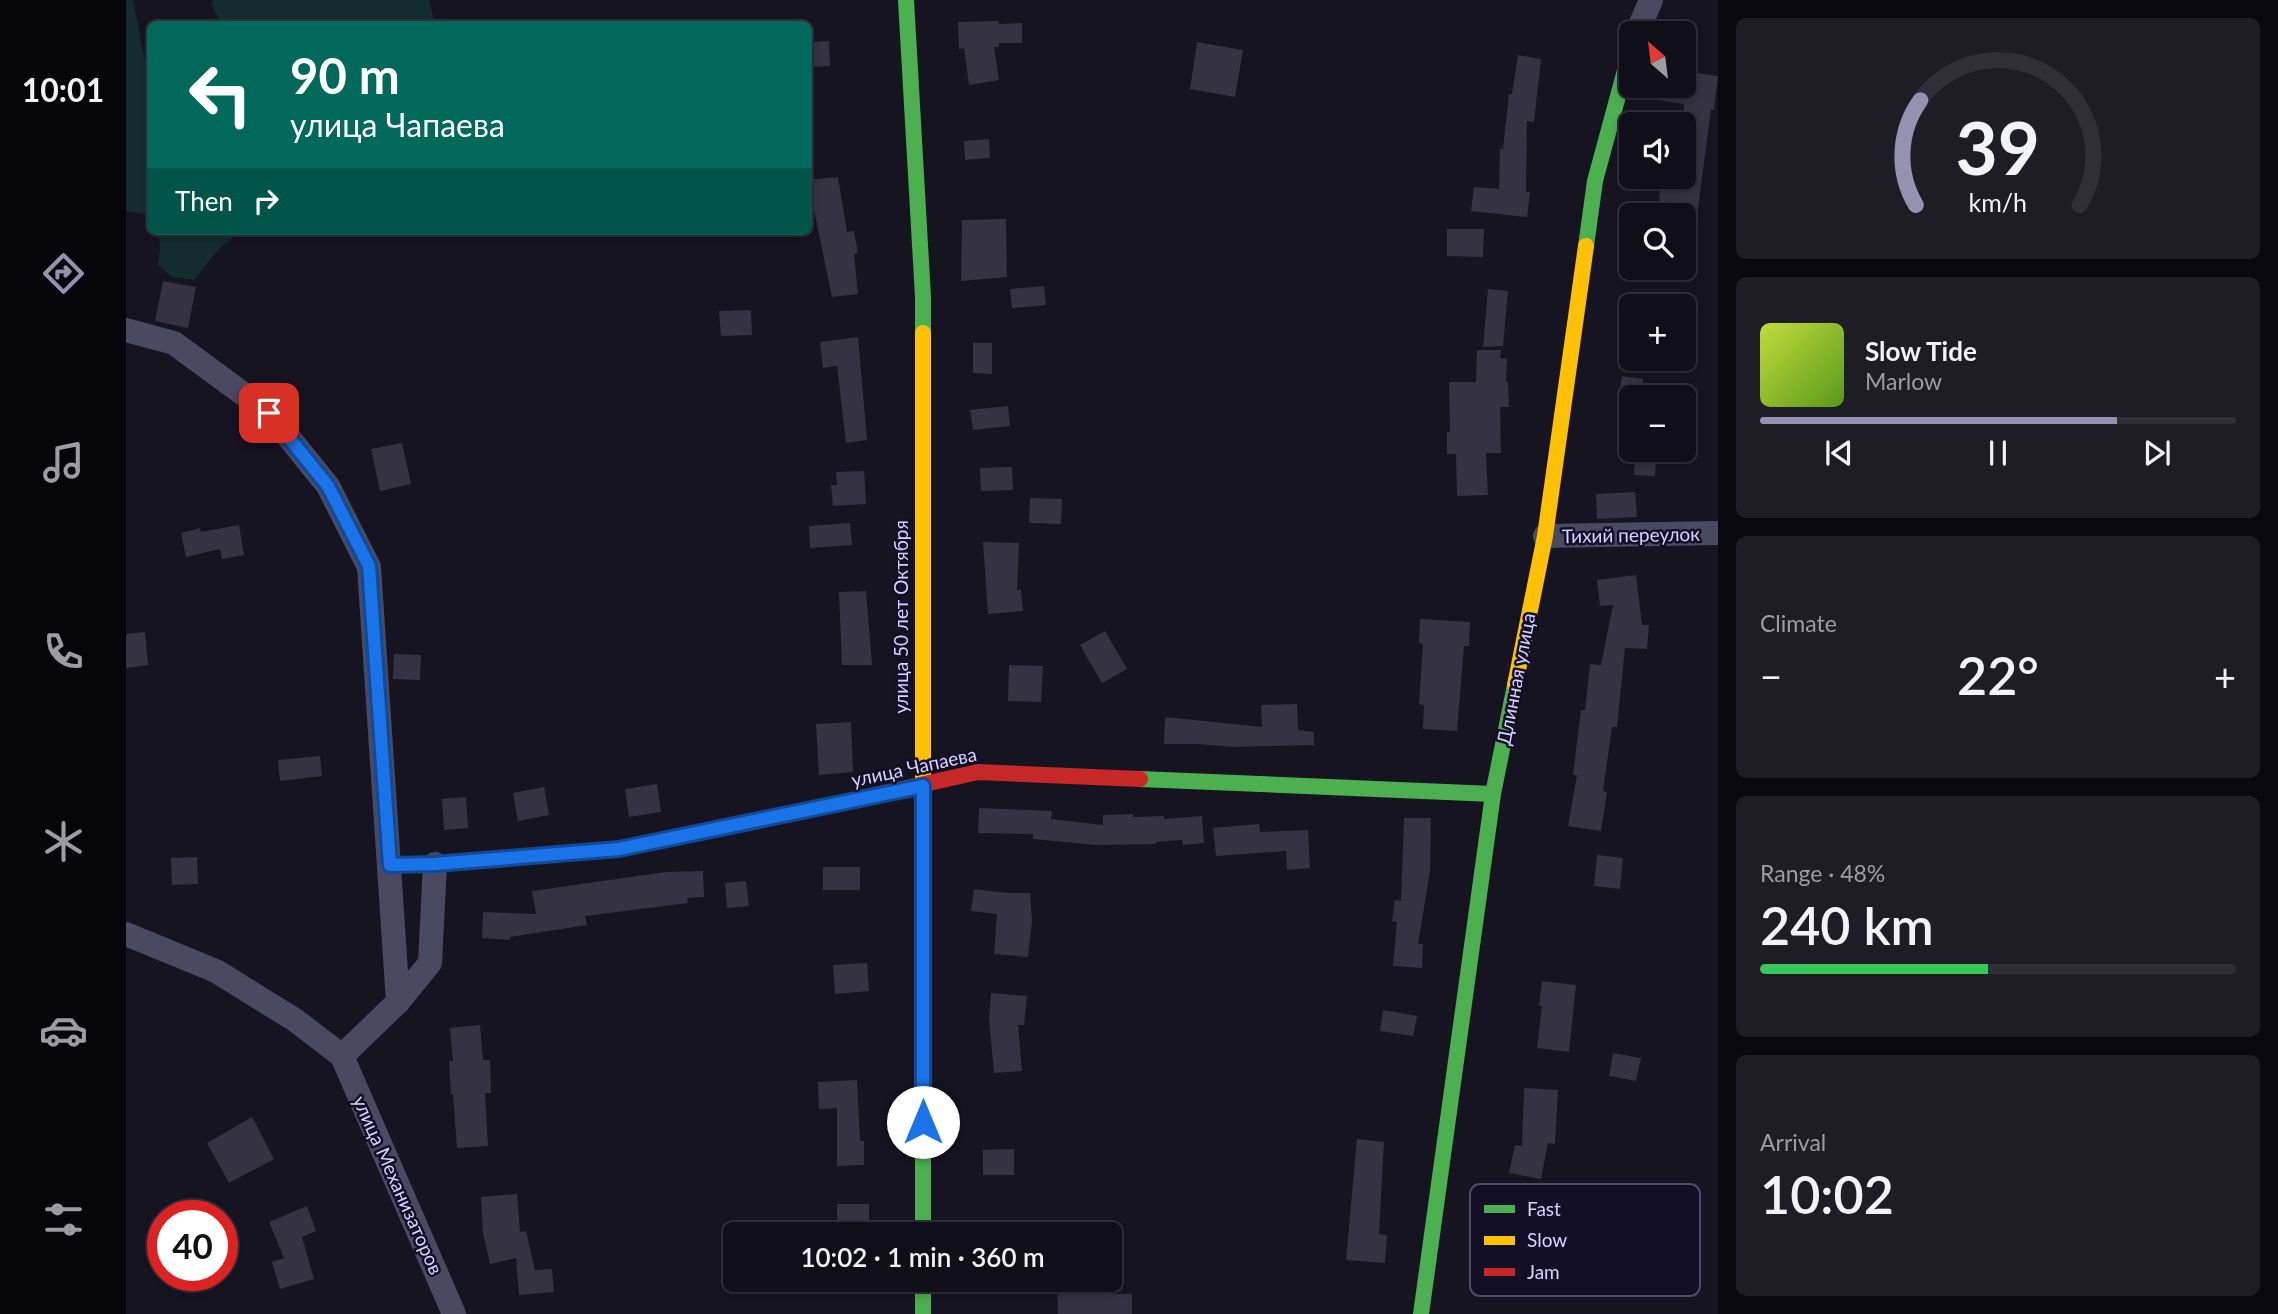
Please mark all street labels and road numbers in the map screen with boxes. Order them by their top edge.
street label: улица 50 лет Октября [889,520,912,714]
street label: Тихий переулок [1562,522,1700,547]
street label: Длинная улица [1491,611,1540,747]
street label: улица Чапаева [849,742,979,791]
street label: улица Механизаторов [349,1092,448,1278]

